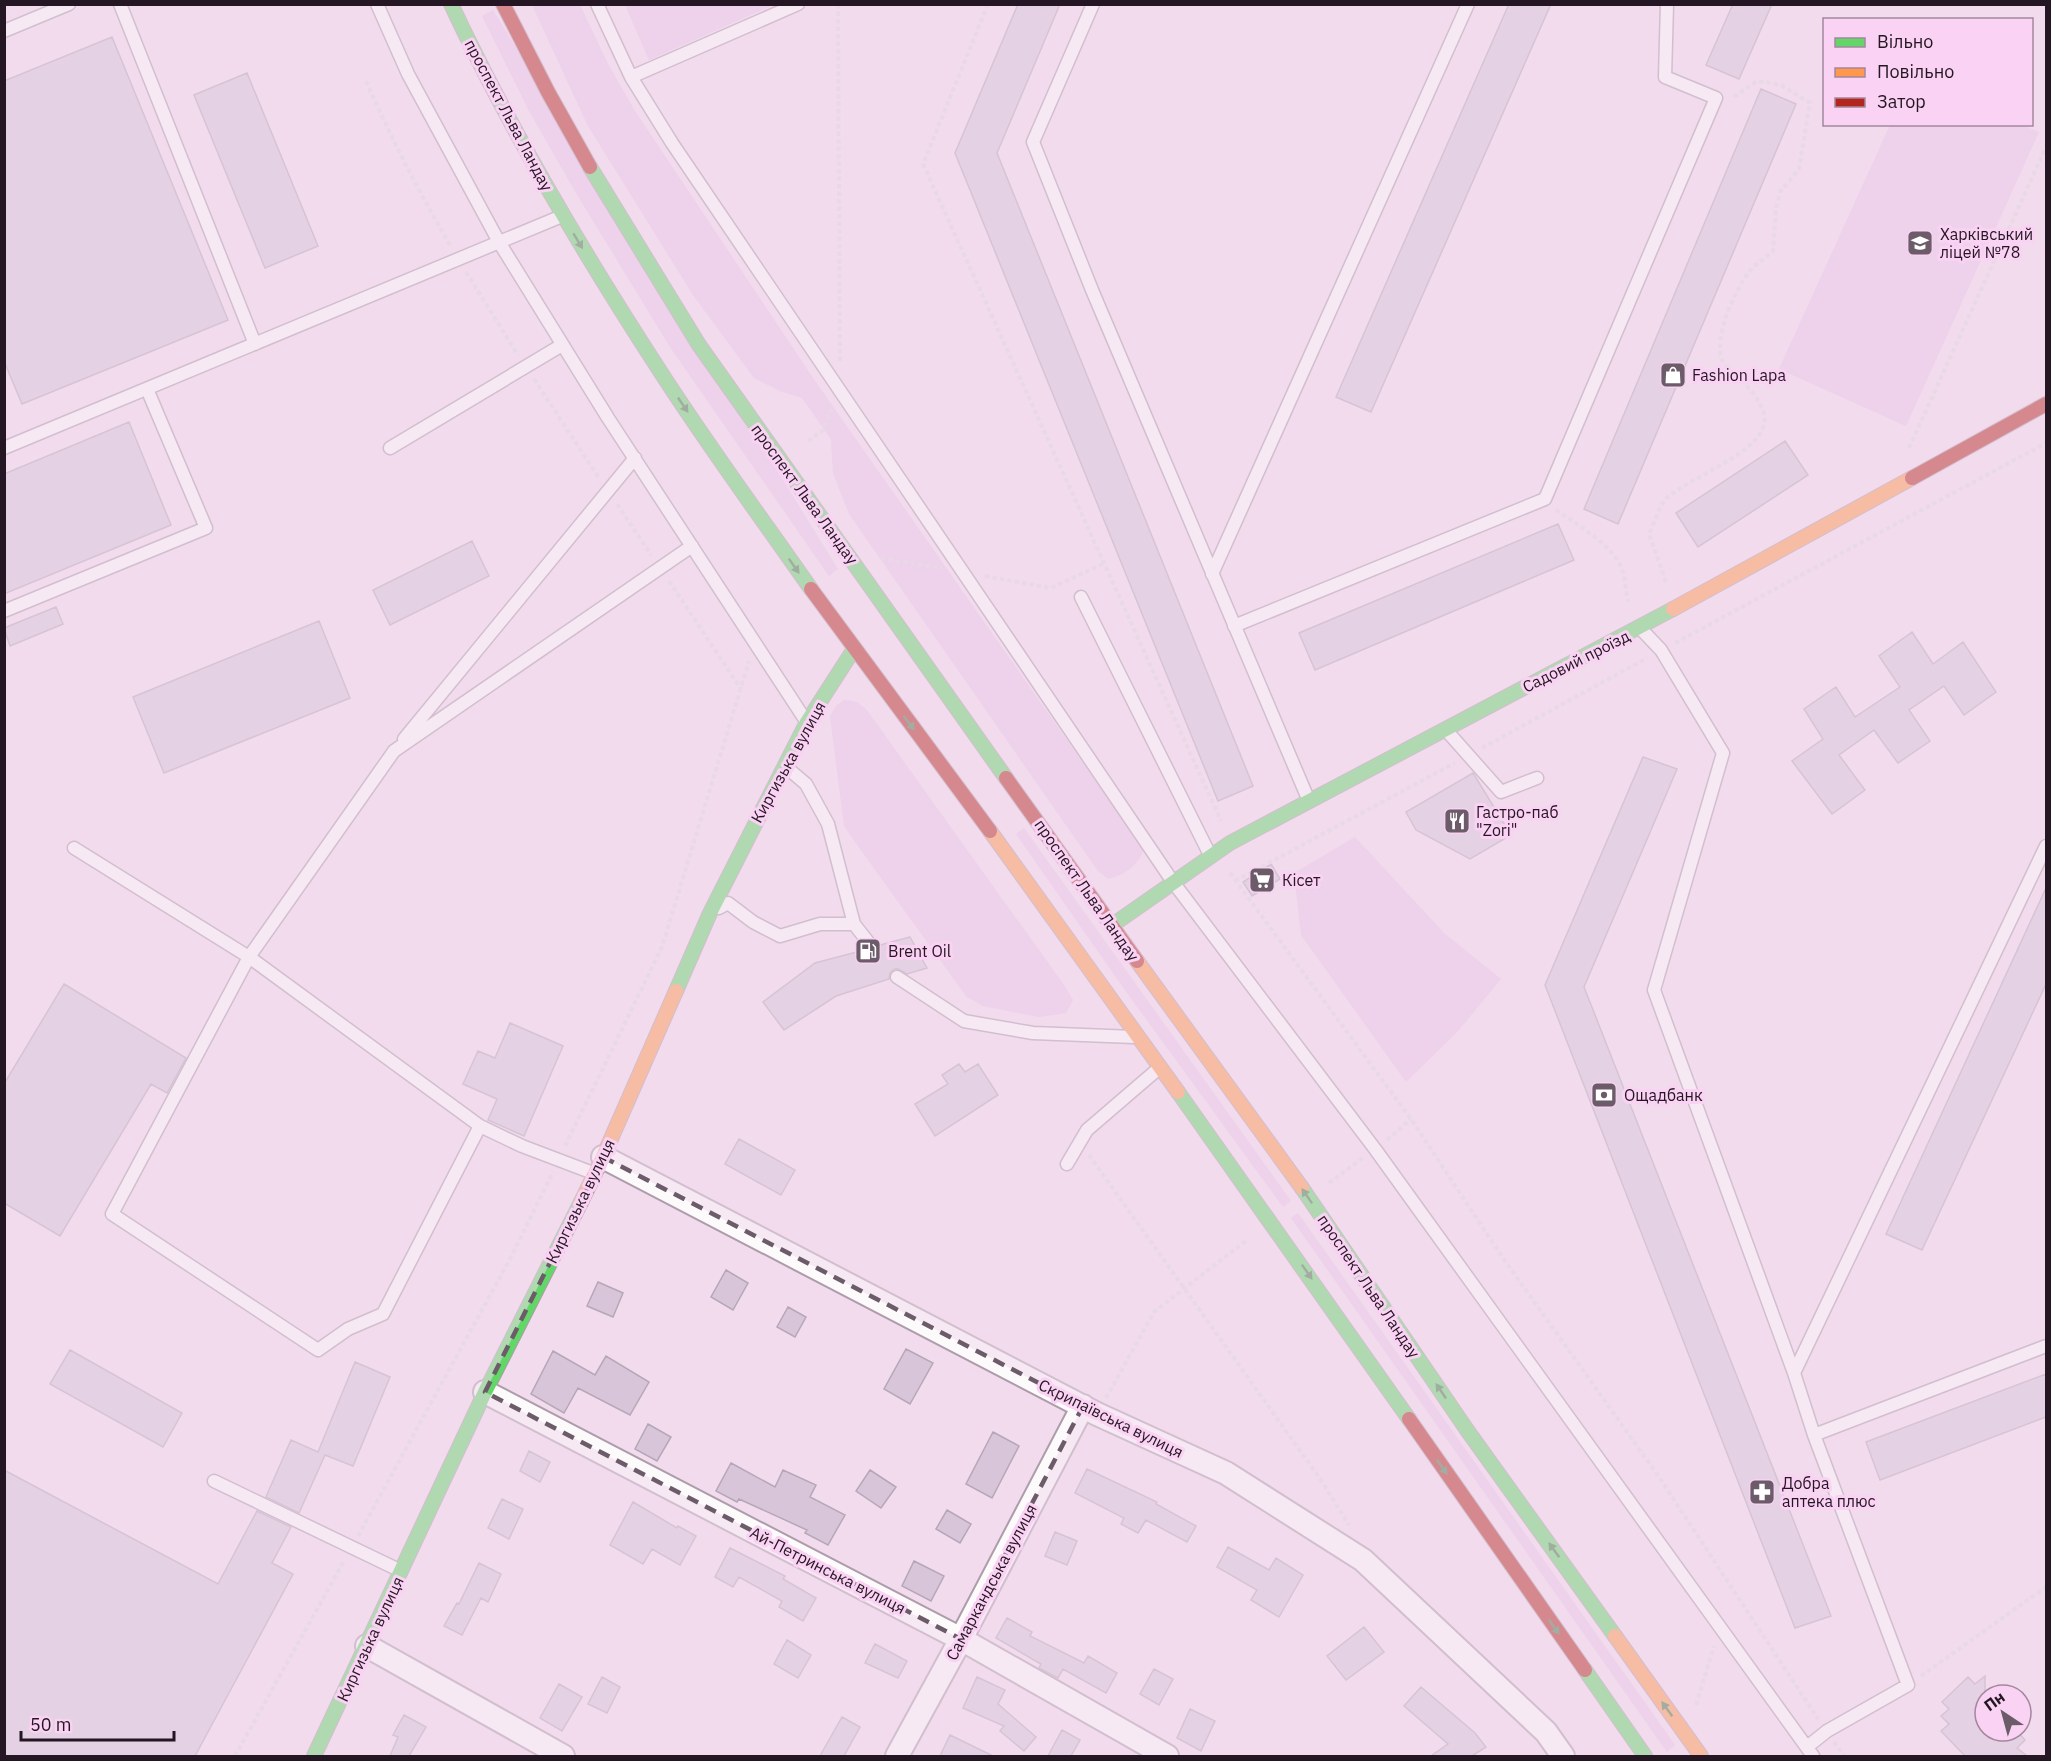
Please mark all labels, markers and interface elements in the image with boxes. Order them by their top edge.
legend [1823,18,2033,126]
text: Вільно [1877,30,1933,53]
street label: проспект Льва Ландау [461,36,557,194]
text: Повільно [1877,60,1954,83]
text: Затор [1877,90,1926,113]
place label: Харківський ліцей №78 [1940,224,2033,262]
school or university icon: Харківський ліцей №78 [1905,228,1935,258]
one-way arrow [573,233,584,249]
shop icon: Fashion Lapa [1658,360,1688,390]
place label: Fashion Lapa [1692,365,1786,385]
one-way arrow [677,397,689,413]
street label: проспект Льва Ландау [747,420,863,568]
one-way arrow [788,557,800,573]
street label: Садовий проїзд [1519,625,1633,697]
street label: Киргизька вулиця [746,698,830,826]
one-way arrow [903,715,915,731]
place label: Гастро-паб "Zori" [1476,802,1558,840]
restaurant icon: Гастро-паб "Zori" [1442,806,1472,836]
street label: проспект Льва Ландау [1030,815,1144,965]
supermarket icon: Кісет [1247,865,1277,895]
place label: Кісет [1282,870,1321,890]
fuel station icon: Brent Oil [853,936,883,966]
place label: Brent Oil [888,941,951,961]
bank icon: Ощадбанк [1589,1080,1619,1110]
place label: Ощадбанк [1624,1085,1703,1105]
street label: Киргизька вулиця [541,1136,619,1266]
one-way arrow [1301,1189,1313,1205]
street label: проспект Льва Ландау [1313,1210,1425,1362]
one-way arrow [1301,1264,1313,1280]
street label: Скрипаївська вулиця [1035,1374,1187,1462]
one-way arrow [1435,1384,1447,1400]
one-way arrow [1436,1458,1448,1474]
place label: Добра аптека плюс [1782,1473,1876,1511]
pharmacy icon: Добра аптека плюс [1747,1477,1777,1507]
street label: Самаркандська вулиця [941,1500,1041,1664]
street label: Ай-Петринська вулиця [747,1522,909,1618]
one-way arrow [1548,1543,1560,1558]
street label: Киргизька вулиця [332,1573,408,1705]
one-way arrow [1548,1618,1560,1634]
north arrow [1973,1683,2033,1743]
text: Пн [1980,1687,2009,1715]
one-way arrow [1661,1701,1673,1717]
scale bar [21,1704,174,1742]
text: 50 m [30,1713,72,1736]

